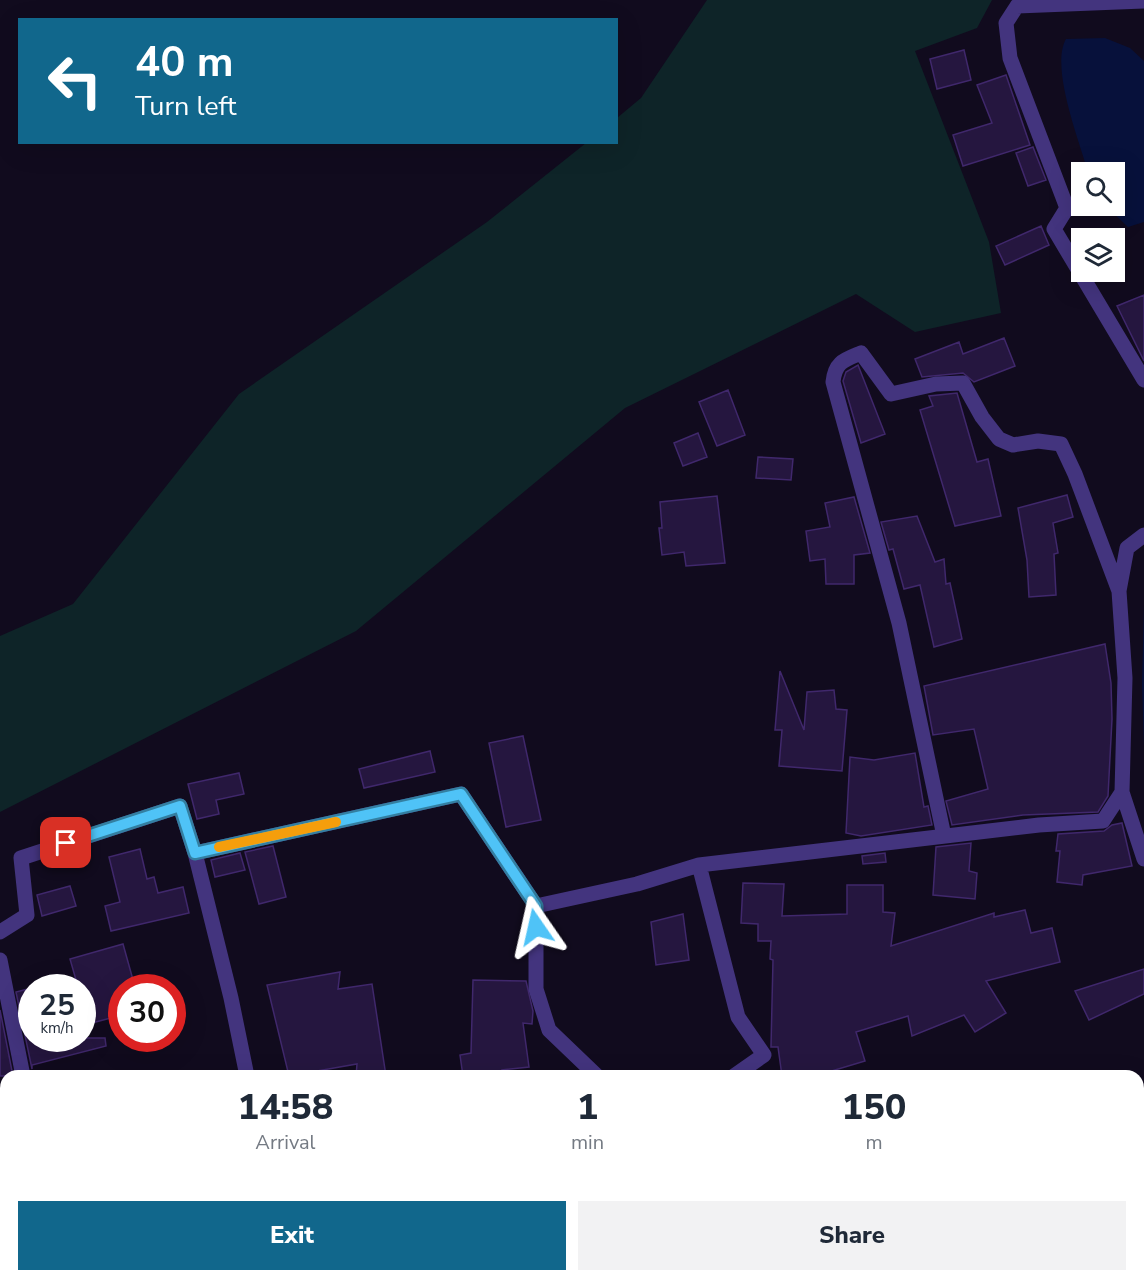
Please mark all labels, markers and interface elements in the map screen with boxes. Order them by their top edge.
text: 40 m [135,34,234,91]
icon: left [36,42,114,120]
text: Turn left [135,88,236,125]
map controls [1071,162,1125,282]
button: search [1071,162,1125,216]
button: layers [1071,228,1125,282]
pin [40,817,91,868]
icon: arrive [49,826,82,859]
position arrow [504,895,568,959]
speed limit sign: 30 [108,974,186,1052]
text: 25 [39,985,75,1026]
text: km/h [40,1018,74,1038]
text: 14:58 [238,1083,333,1132]
text: 1 [577,1083,598,1132]
text: 150 [842,1083,906,1132]
text: Arrival [255,1129,316,1156]
text: min [571,1129,604,1156]
text: m [865,1129,883,1156]
button: Exit [18,1201,566,1270]
button: Share [578,1201,1126,1270]

